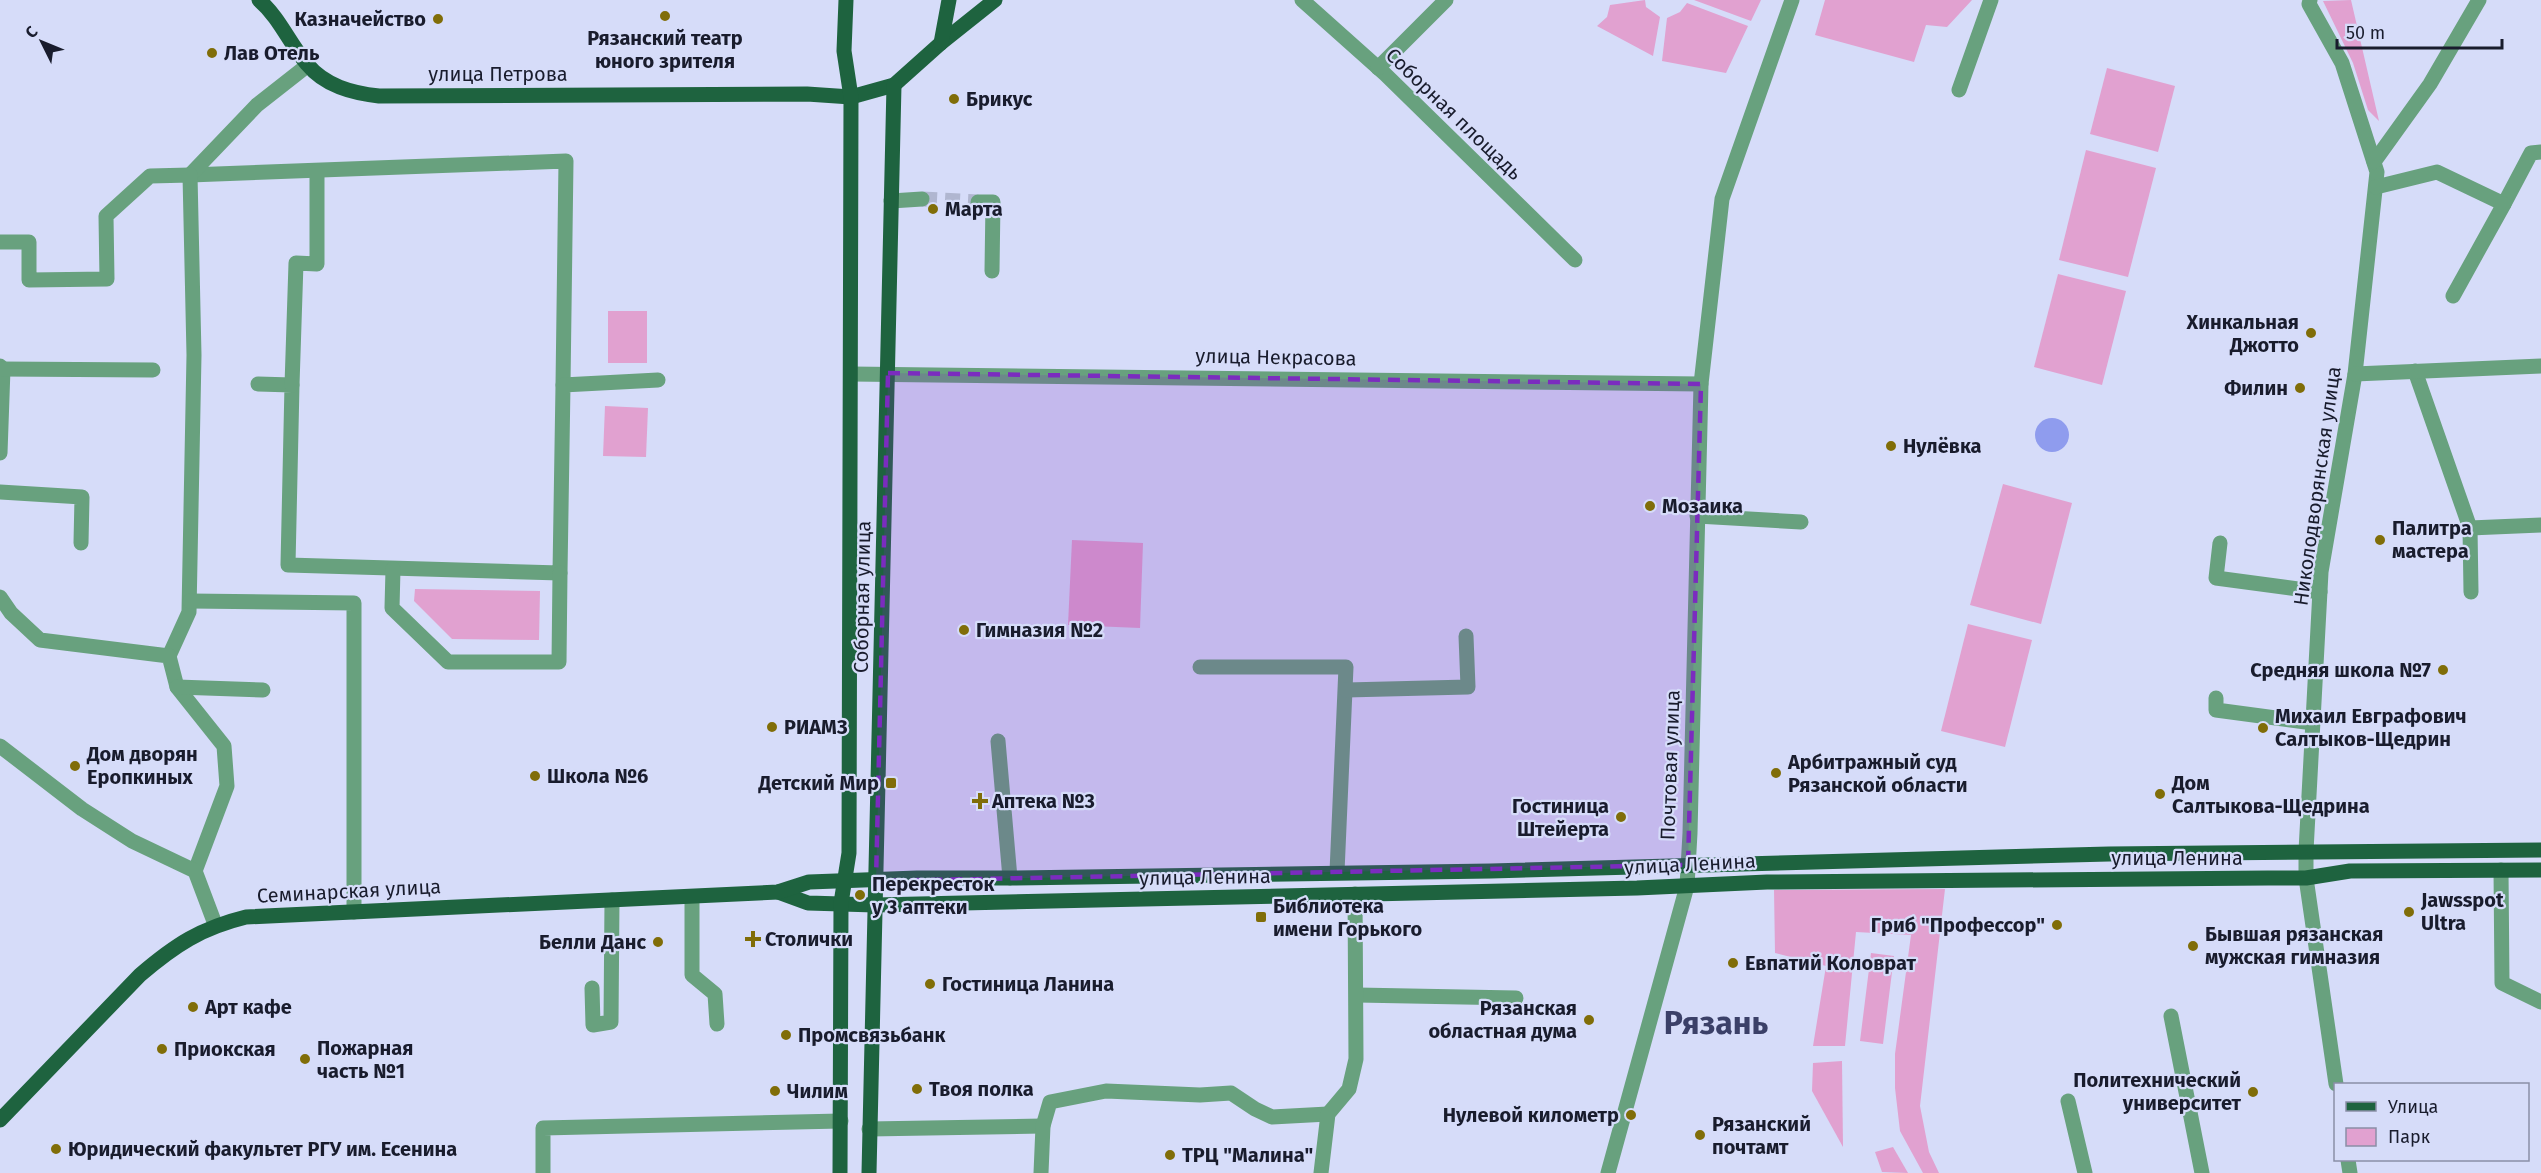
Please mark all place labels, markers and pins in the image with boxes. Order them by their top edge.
place label: Казначейство [295,7,426,31]
marker: Рязанский театр юного зрителя [658,9,672,23]
marker: Казначейство [431,12,445,26]
place label: Рязанский театр юного зрителя [587,26,743,73]
place label: Лав Отель [224,41,320,65]
marker: Лав Отель [205,46,219,60]
place label: Брикус [966,87,1033,111]
marker: Брикус [947,92,961,106]
place label: Марта [945,197,1003,221]
marker: Марта [926,202,940,216]
place label: Хинкальная Джотто [2186,310,2299,357]
marker: Хинкальная Джотто [2304,326,2318,340]
place label: Филин [2224,376,2288,400]
marker: Филин [2293,381,2307,395]
place label: Нулёвка [1903,434,1982,458]
marker: Нулёвка [1884,439,1898,453]
place label: Мозаика [1662,494,1743,518]
marker: Мозаика [1643,499,1657,513]
place label: Палитра мастера [2392,516,2472,563]
marker: Палитра мастера [2373,533,2387,547]
place label: Гимназия №2 [976,618,1103,642]
marker: Гимназия №2 [957,623,971,637]
place label: Средняя школа №7 [2250,658,2431,682]
marker: Средняя школа №7 [2436,663,2450,677]
place label: Михаил Евграфович Салтыков-Щедрин [2275,704,2467,751]
place label: РИАМЗ [784,715,848,739]
marker: РИАМЗ [765,720,779,734]
marker: Михаил Евграфович Салтыков-Щедрин [2256,721,2270,735]
place label: Дом дворян Еропкиных [86,742,198,789]
place label: Арбитражный суд Рязанской области [1787,750,1967,797]
marker: Дом дворян Еропкиных [68,759,82,773]
place label: Школа №6 [547,764,648,788]
marker: Арбитражный суд Рязанской области [1769,766,1783,780]
marker: Школа №6 [528,769,542,783]
place label: Детский Мир [758,771,879,795]
place label: Дом Салтыкова-Щедрина [2171,771,2370,818]
marker: Детский Мир [884,776,898,790]
marker: Дом Салтыкова-Щедрина [2153,787,2167,801]
place label: Аптека №3 [991,789,1095,813]
marker: Аптека №3 [973,794,987,808]
place label: Гостиница Штейерта [1512,794,1609,841]
marker: Гостиница Штейерта [1614,810,1628,824]
place label: Перекресток у 3 аптеки [871,872,995,919]
marker: Перекресток у 3 аптеки [853,888,867,902]
place label: Jawsspot Ultra [2420,888,2504,935]
place label: Библиотека имени Горького [1273,894,1422,941]
marker: Jawsspot Ultra [2402,905,2416,919]
marker: Библиотека имени Горького [1254,910,1268,924]
place label: Гриб "Профессор" [1871,913,2045,937]
marker: Гриб "Профессор" [2050,918,2064,932]
place label: Бывшая рязанская мужская гимназия [2205,922,2383,969]
place label: Столички [765,927,853,951]
place label: Белли Данс [539,930,646,954]
marker: Столички [746,932,760,946]
marker: Белли Данс [651,935,665,949]
marker: Бывшая рязанская мужская гимназия [2186,939,2200,953]
place label: Евпатий Коловрат [1745,951,1917,975]
marker: Евпатий Коловрат [1726,956,1740,970]
place label: Гостиница Ланина [942,972,1114,996]
marker: Гостиница Ланина [923,977,937,991]
place label: Арт кафе [204,995,292,1019]
place label: Рязанская областная дума [1428,996,1577,1043]
marker: Арт кафе [186,1000,200,1014]
marker: Рязанская областная дума [1582,1013,1596,1027]
place label: Промсвязьбанк [798,1023,946,1047]
marker: Промсвязьбанк [779,1028,793,1042]
place label: Пожарная часть №1 [317,1036,413,1083]
place label: Приокская [174,1037,276,1061]
marker: Приокская [155,1042,169,1056]
marker: Пожарная часть №1 [298,1052,312,1066]
place label: Политехнический университет [2073,1068,2242,1115]
place label: Твоя полка [929,1077,1034,1101]
place label: Чилим [787,1079,848,1103]
marker: Твоя полка [910,1082,924,1096]
marker: Чилим [768,1084,782,1098]
marker: Политехнический университет [2246,1085,2260,1099]
place label: Нулевой километр [1443,1103,1619,1127]
marker: Нулевой километр [1624,1108,1638,1122]
place label: Рязанский почтамт [1712,1112,1811,1159]
marker: Рязанский почтамт [1693,1128,1707,1142]
place label: Юридический факультет РГУ им. Есенина [68,1137,457,1161]
marker: Юридический факультет РГУ им. Есенина [49,1142,63,1156]
place label: ТРЦ "Малина" [1182,1143,1313,1167]
marker: ТРЦ "Малина" [1163,1148,1177,1162]

